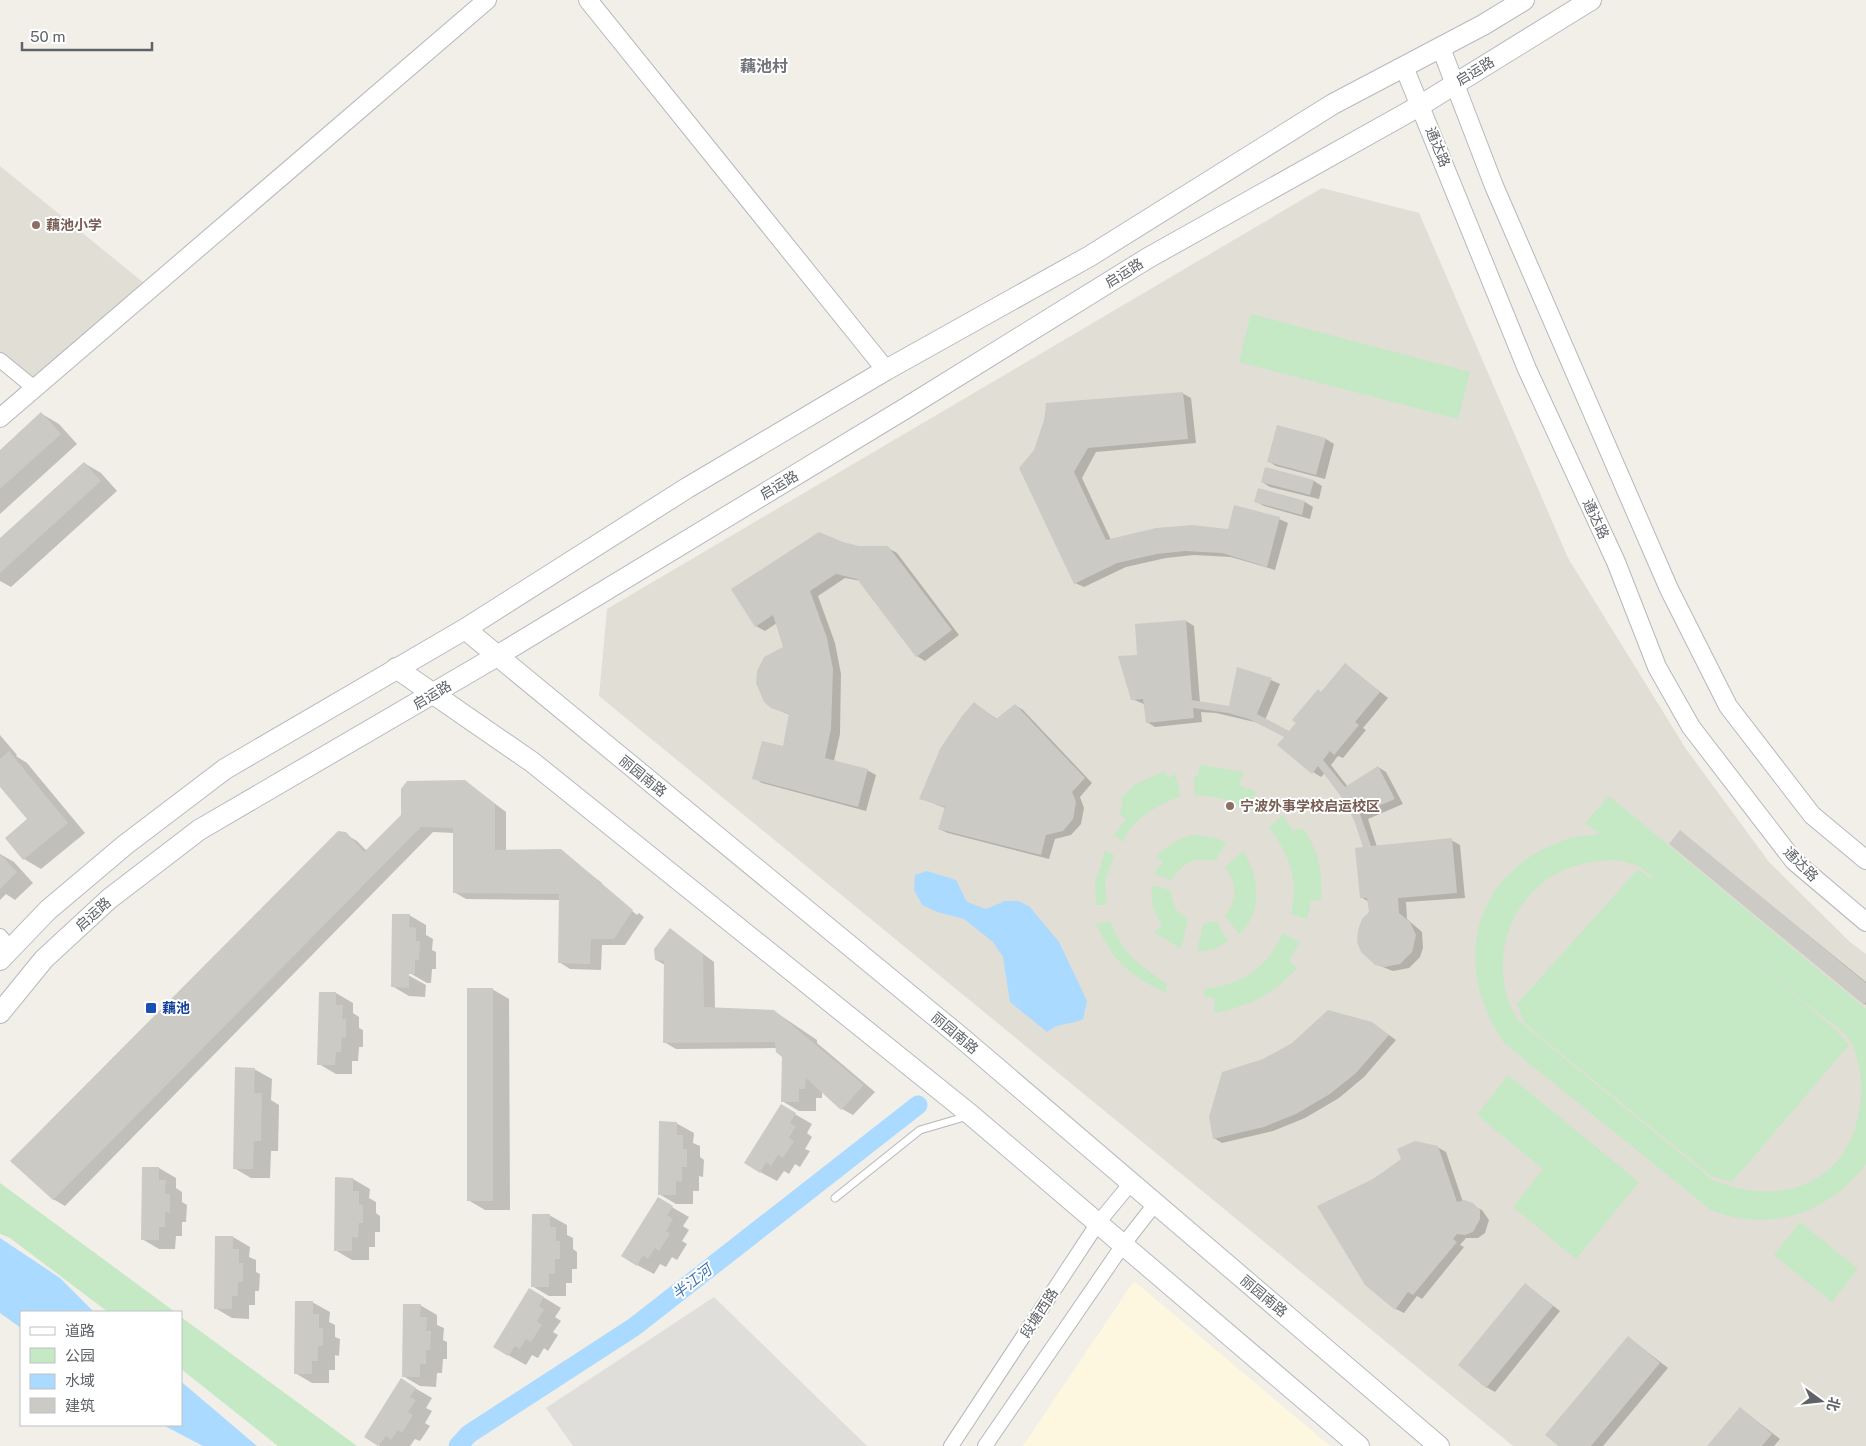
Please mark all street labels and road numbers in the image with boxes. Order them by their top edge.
street label: 启运路 [1453,53,1497,89]
street label: 通达路 [1423,125,1453,169]
street label: 启运路 [1102,255,1146,291]
street label: 启运路 [757,467,801,503]
street label: 通达路 [1580,497,1612,541]
street label: 启运路 [410,677,454,713]
street label: 丽园南路 [616,752,670,800]
street label: 通达路 [1780,843,1822,885]
street label: 启运路 [72,894,114,934]
street label: 丽园南路 [928,1009,982,1057]
street label: 丽园南路 [1237,1272,1291,1320]
street label: 段塘西路 [1017,1285,1061,1341]

